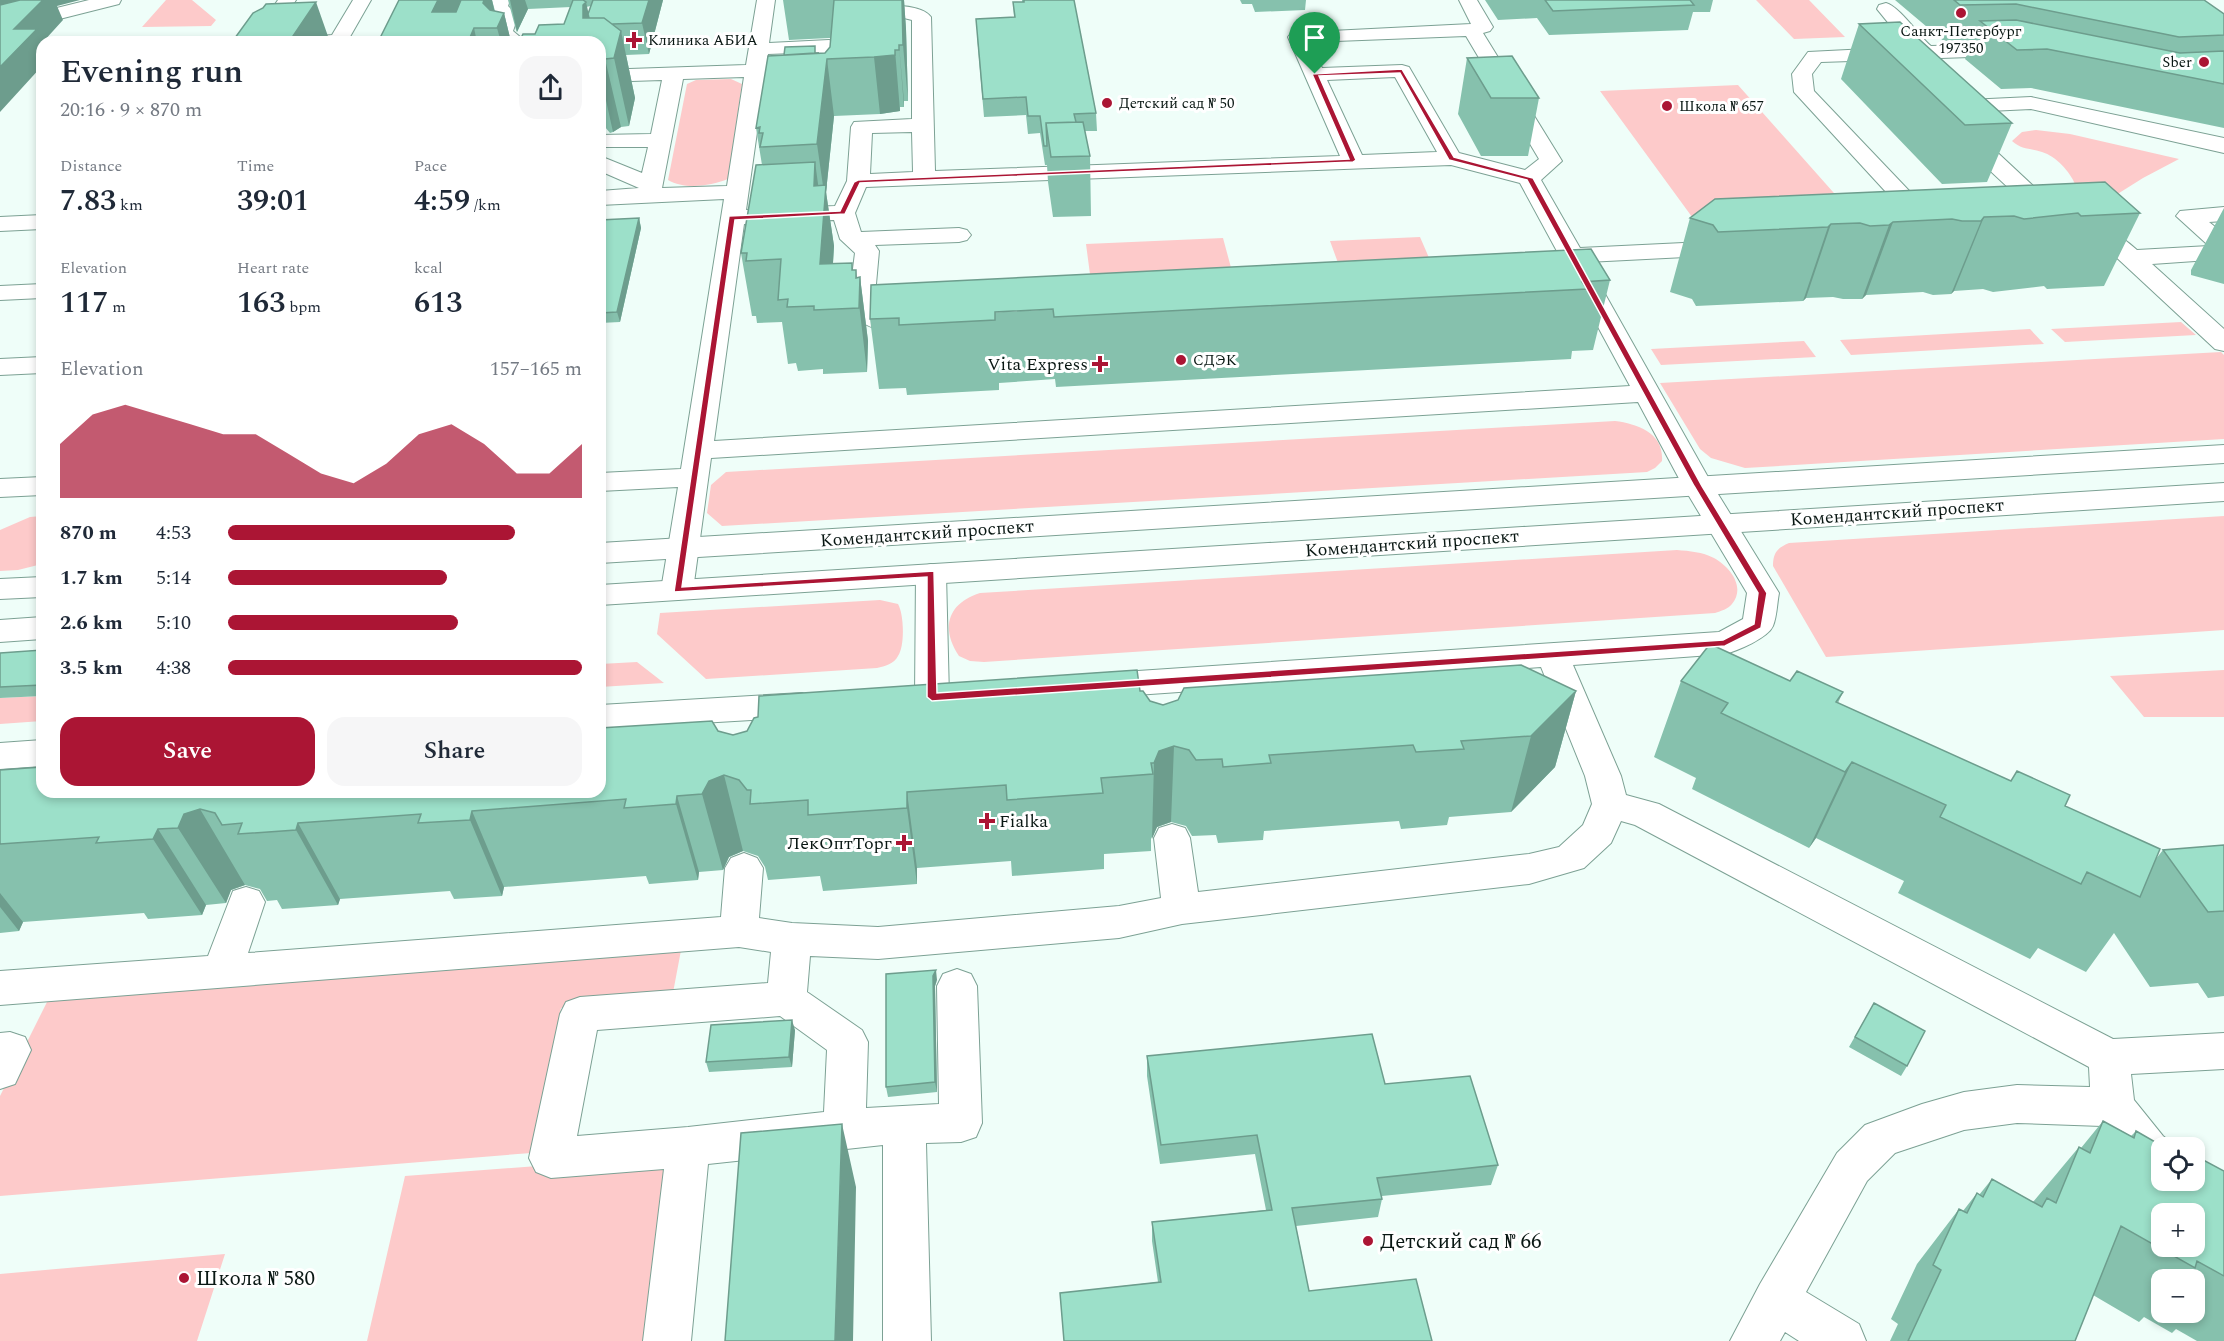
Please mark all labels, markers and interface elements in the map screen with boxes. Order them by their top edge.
marker: Санкт-Петербург 197350 [1954,6,1968,20]
pin [1289,12,1340,74]
place label: Санкт-Петербург 197350 [1900,20,2022,60]
icon: arrive [1298,21,1331,54]
place label: Клиника АБИА [648,29,758,52]
marker: Клиника АБИА [625,31,643,49]
text: Evening run [60,47,243,97]
place label: Sber [2162,51,2192,74]
marker: Sber [2197,55,2211,69]
button: share [519,56,582,119]
place label: Детский сад № 50 [1119,92,1234,115]
text: 20:16 · 9 × 870 m [60,95,202,125]
place label: Школа № 657 [1679,95,1764,118]
marker: Детский сад № 50 [1100,96,1114,110]
marker: Школа № 657 [1660,99,1674,113]
text: Distance [60,154,122,178]
text: Time [237,154,274,178]
text: Pace [414,154,447,178]
text: 7.83 [60,178,116,224]
text: 39:01 [237,178,309,224]
text: 4:59 [414,178,470,224]
text: km [116,193,143,217]
text: /km [470,193,501,217]
text: Elevation [60,256,127,280]
text: Heart rate [237,256,309,280]
text: kcal [414,256,443,280]
text: 117 [60,280,108,326]
text: 163 [237,280,285,326]
text: 613 [414,280,462,326]
text: m [108,295,126,319]
text: bpm [285,295,321,319]
place label: СДЭК [1193,349,1237,372]
place label: Vita Express [987,351,1088,378]
marker: СДЭК [1174,353,1188,367]
text: Elevation [60,354,144,384]
text: 157–165 m [490,354,582,384]
marker: Vita Express [1093,357,1107,371]
street label: Комендантский проспект [1789,492,2005,533]
street label: Комендантский проспект [819,513,1035,554]
text: 870 m [60,518,117,548]
text: 4:53 [156,518,191,548]
street label: Комендантский проспект [1304,523,1520,564]
text: 1.7 km [60,563,123,593]
text: 5:14 [156,563,191,593]
text: 2.6 km [60,608,123,638]
text: 5:10 [156,608,191,638]
text: 3.5 km [60,653,123,683]
text: 4:38 [156,653,191,683]
button: Save [60,717,315,786]
button: Share [327,717,582,786]
place label: Fialka [999,808,1048,835]
marker: Fialka [980,814,994,828]
place label: ЛекОптТорг [787,830,892,857]
marker: ЛекОптТорг [897,836,911,850]
map controls [2151,1137,2205,1323]
button: locate [2151,1137,2205,1191]
button: + [2151,1203,2205,1257]
place label: Детский сад № 66 [1380,1226,1542,1258]
marker: Детский сад № 66 [1361,1234,1375,1248]
place label: Школа № 580 [196,1263,315,1295]
button: − [2151,1269,2205,1323]
marker: Школа № 580 [177,1271,191,1285]

